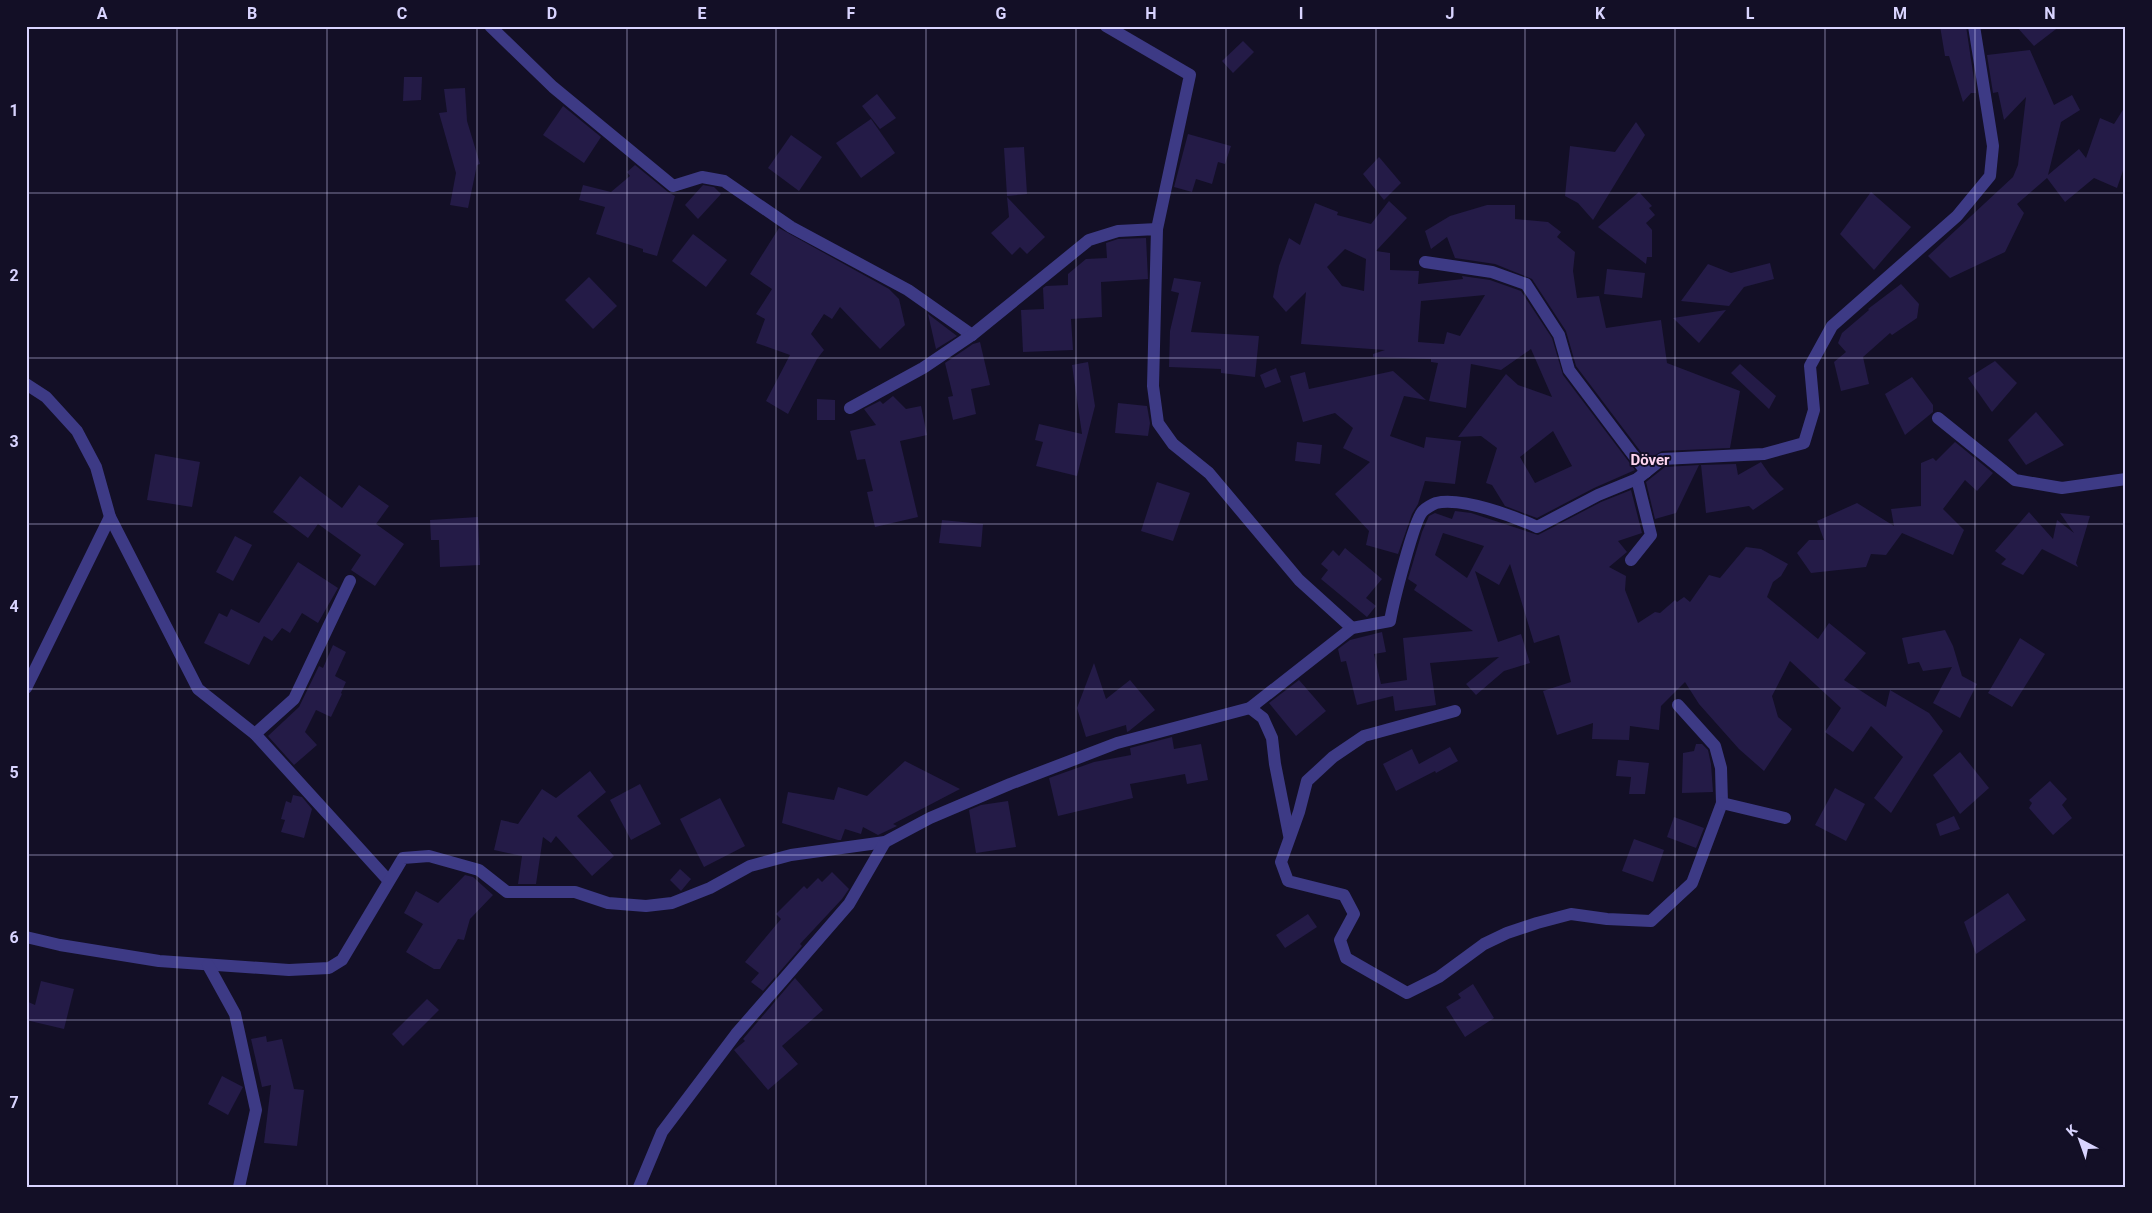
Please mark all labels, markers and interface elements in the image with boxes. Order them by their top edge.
text: A [97,4,108,23]
text: B [247,4,257,23]
text: C [397,4,407,23]
text: D [547,4,557,23]
text: E [698,4,707,23]
text: F [847,4,856,23]
text: G [996,4,1007,23]
text: H [1145,4,1157,23]
text: I [1299,4,1303,23]
text: J [1446,4,1454,23]
text: K [1595,4,1606,23]
text: L [1746,4,1755,23]
text: M [1893,4,1907,23]
text: N [2044,4,2056,23]
text: 1 [9,101,19,120]
text: 2 [9,266,19,285]
text: 3 [9,432,19,451]
district label: Döver [1630,451,1670,469]
text: 4 [9,597,19,616]
text: 5 [9,763,19,782]
text: 6 [9,928,19,947]
text: 7 [9,1093,19,1112]
north arrow [2054,1116,2104,1166]
text: K [2063,1121,2080,1139]

